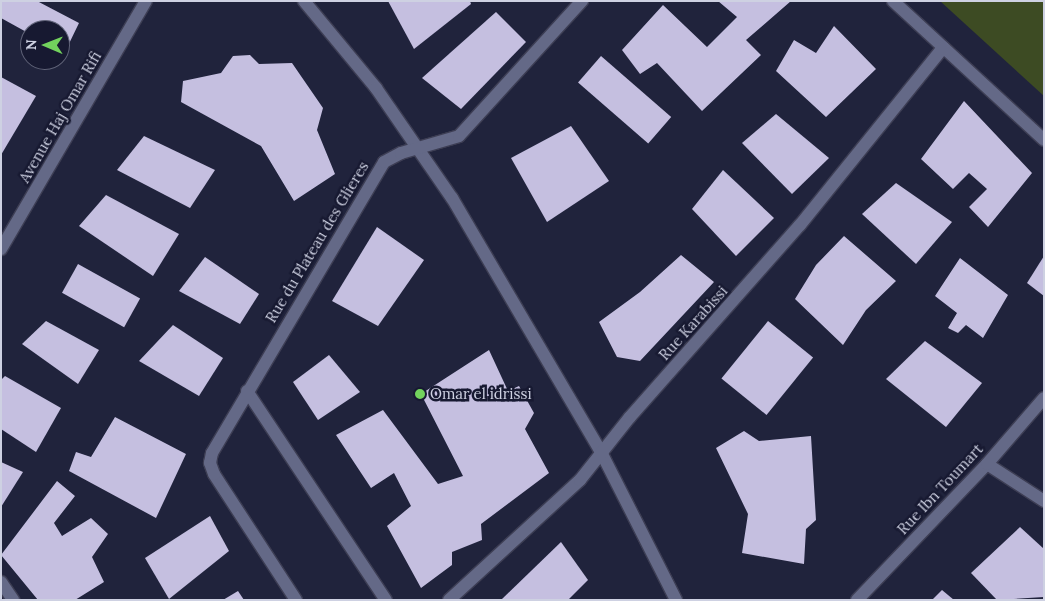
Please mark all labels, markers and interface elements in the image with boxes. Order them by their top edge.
north arrow [20,20,70,70]
text: N [22,39,40,50]
street label: Avenue Haj Omar Rifi [15,48,105,186]
street label: Rue du Plateau des Glieres [262,158,372,326]
street label: Rue Karabissi [655,282,731,364]
place label: Omar el idrissi [430,385,532,403]
marker: Omar el idrissi [414,388,426,400]
street label: Rue Ibn Toumart [893,440,987,538]

